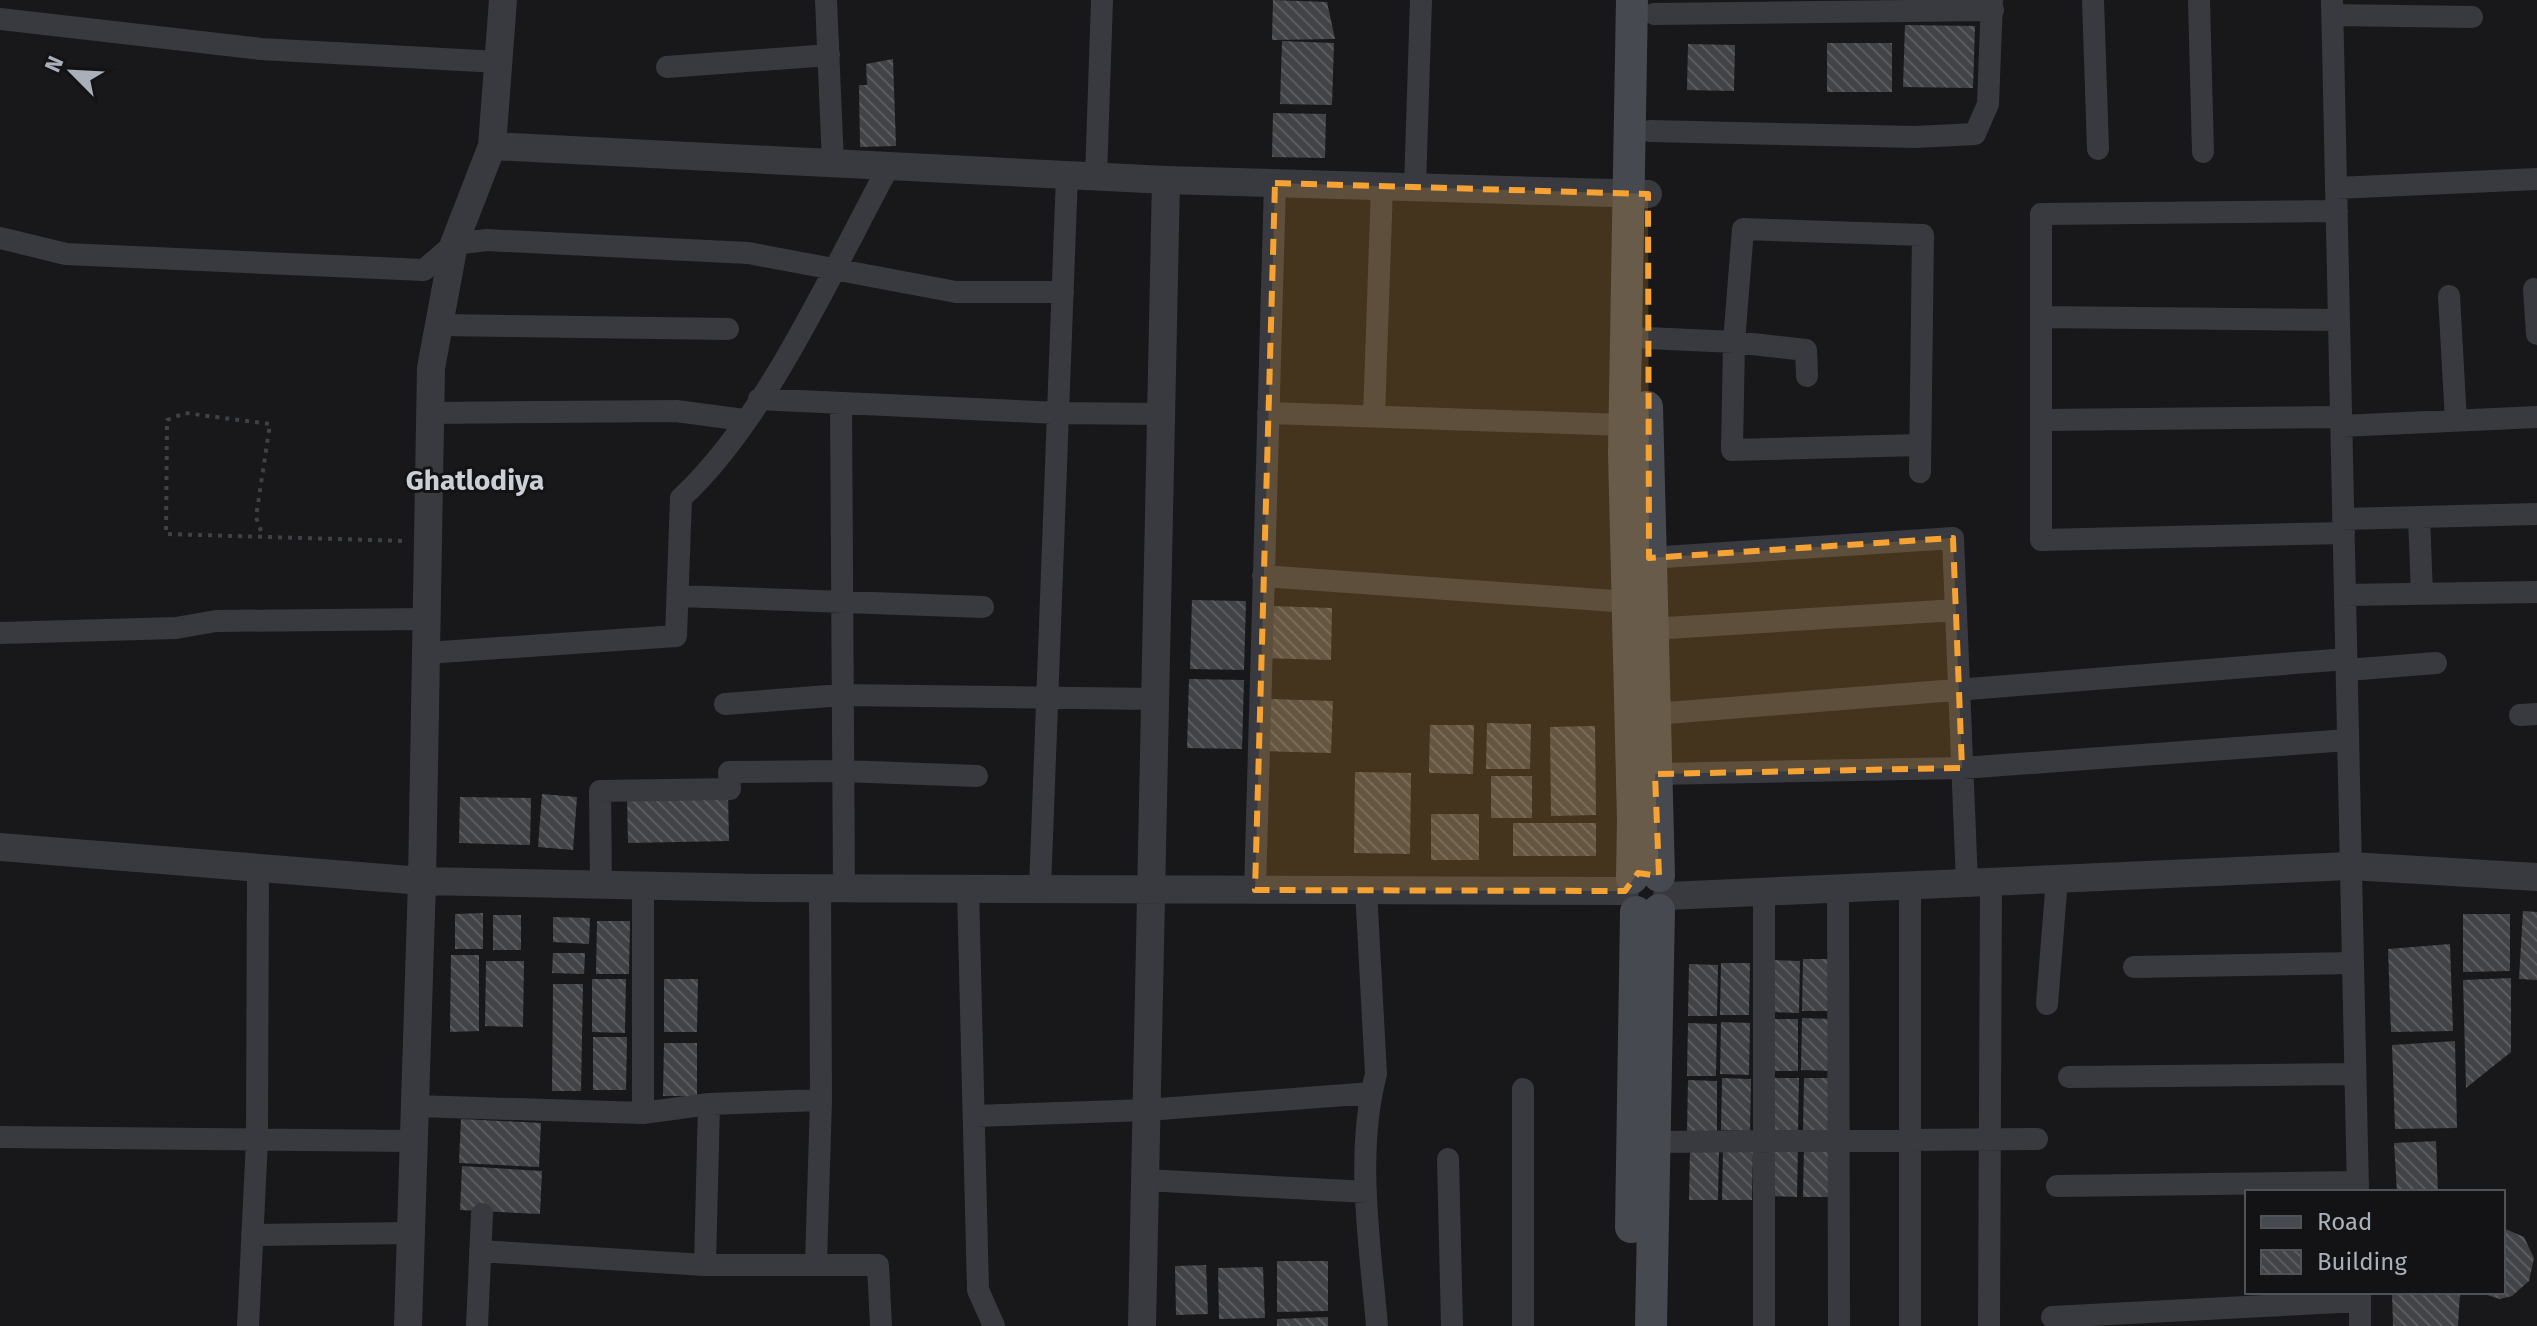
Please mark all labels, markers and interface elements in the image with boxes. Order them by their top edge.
north arrow [32,32,112,112]
text: N [39,52,69,76]
district label: Ghatlodiya [406,464,544,497]
legend [2245,1190,2505,1294]
text: Road [2317,1208,2372,1236]
text: Building [2317,1248,2407,1276]

